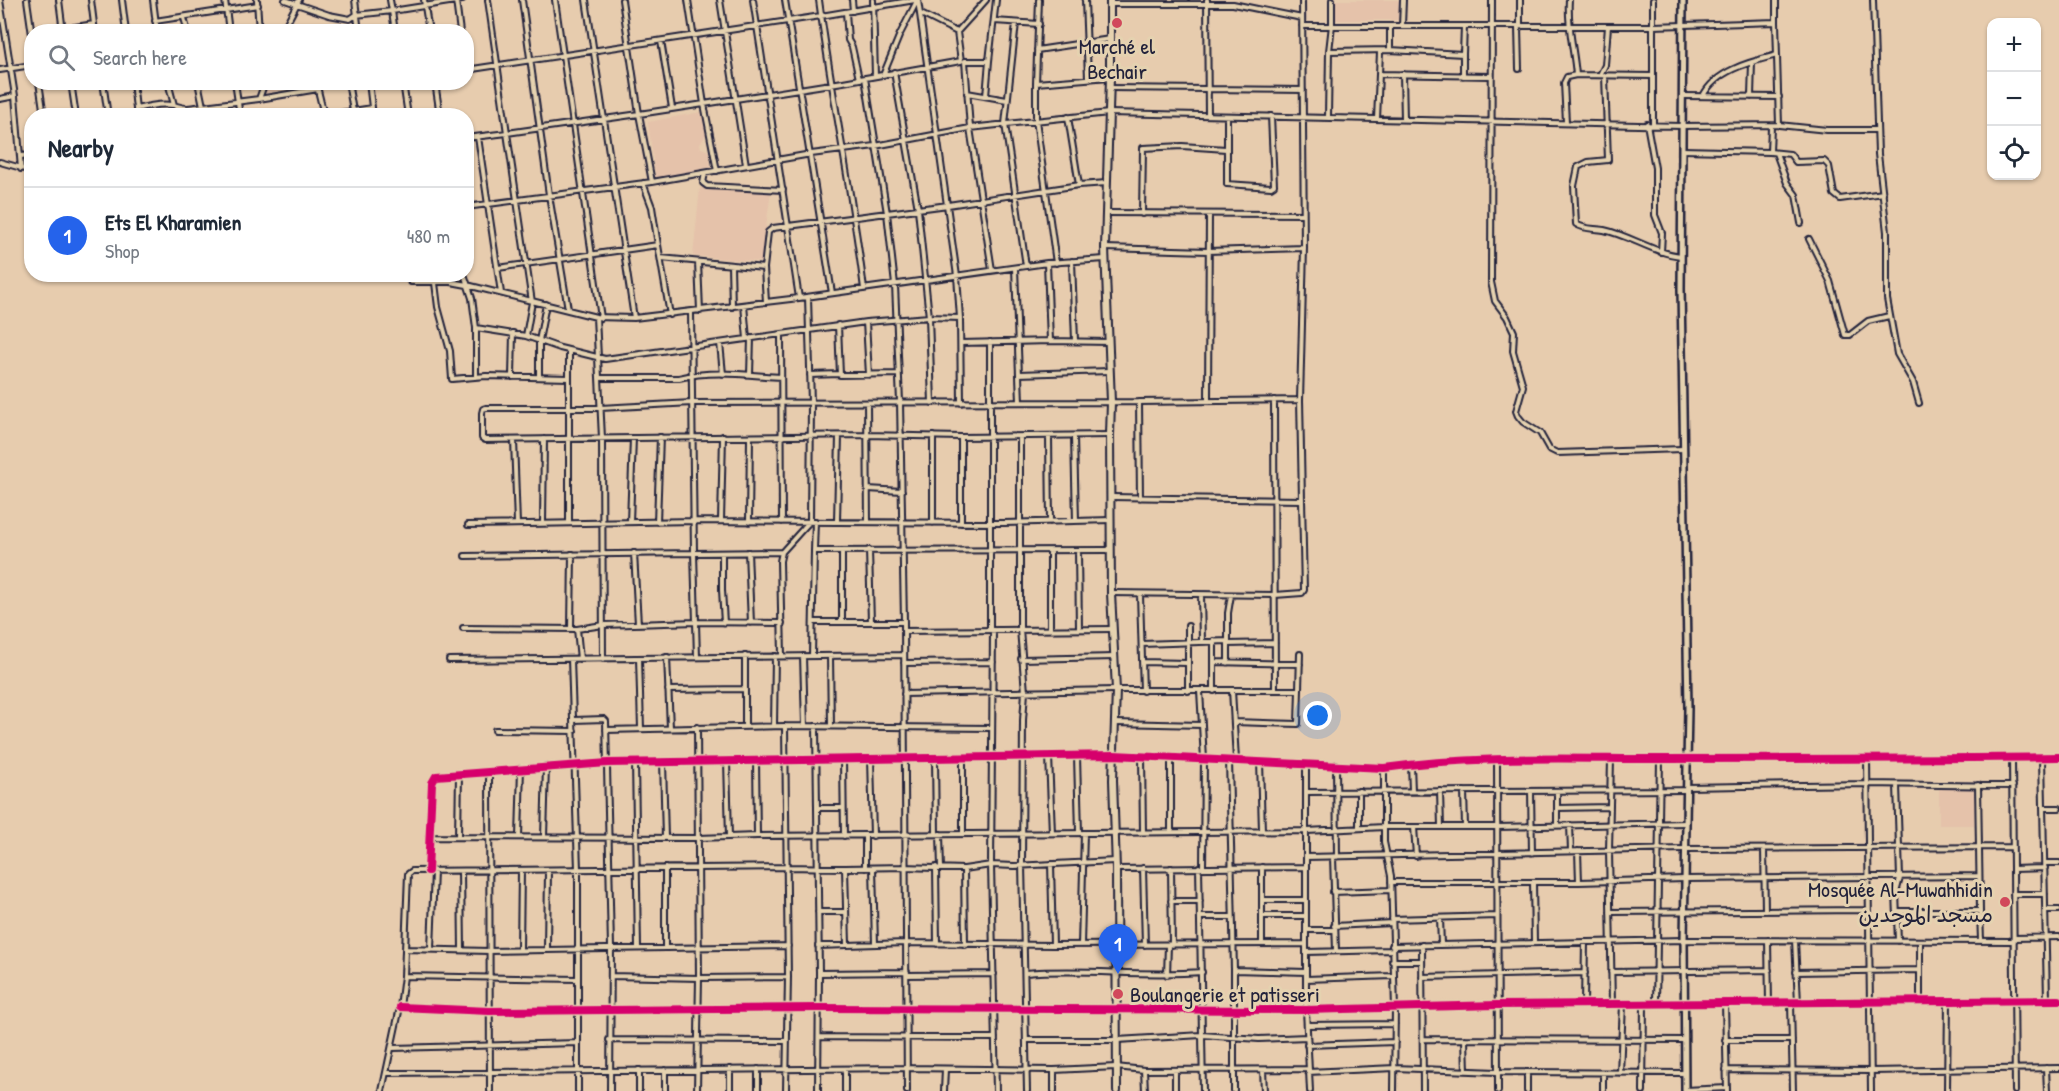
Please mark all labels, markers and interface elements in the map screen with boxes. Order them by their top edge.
marker: Marché el Bechair [1110,16,1124,30]
map controls [1987,18,2041,180]
button: + [1987,18,2041,72]
search box [24,24,474,90]
place label: Marché el Bechair [1079,31,1155,86]
icon: search [45,41,78,74]
text: Search here [93,42,187,72]
button: − [1987,72,2041,126]
button: locate [1987,126,2041,180]
text: Nearby [48,130,114,165]
text: Ets El Kharamien [105,207,242,237]
text: 1 [64,222,71,249]
text: 480 m [407,222,450,249]
text: Shop [105,237,139,264]
your location [1303,701,1332,730]
place label: Mosquée Al-Muwahhidin مسجد الموحدين [1808,874,1993,929]
marker: Mosquée Al-Muwahhidin مسجد الموحدين [1998,895,2012,909]
pin: 1 [1098,924,1138,974]
place label: Boulangerie et patisseri [1130,979,1320,1009]
marker: Boulangerie et patisseri [1111,987,1125,1001]

